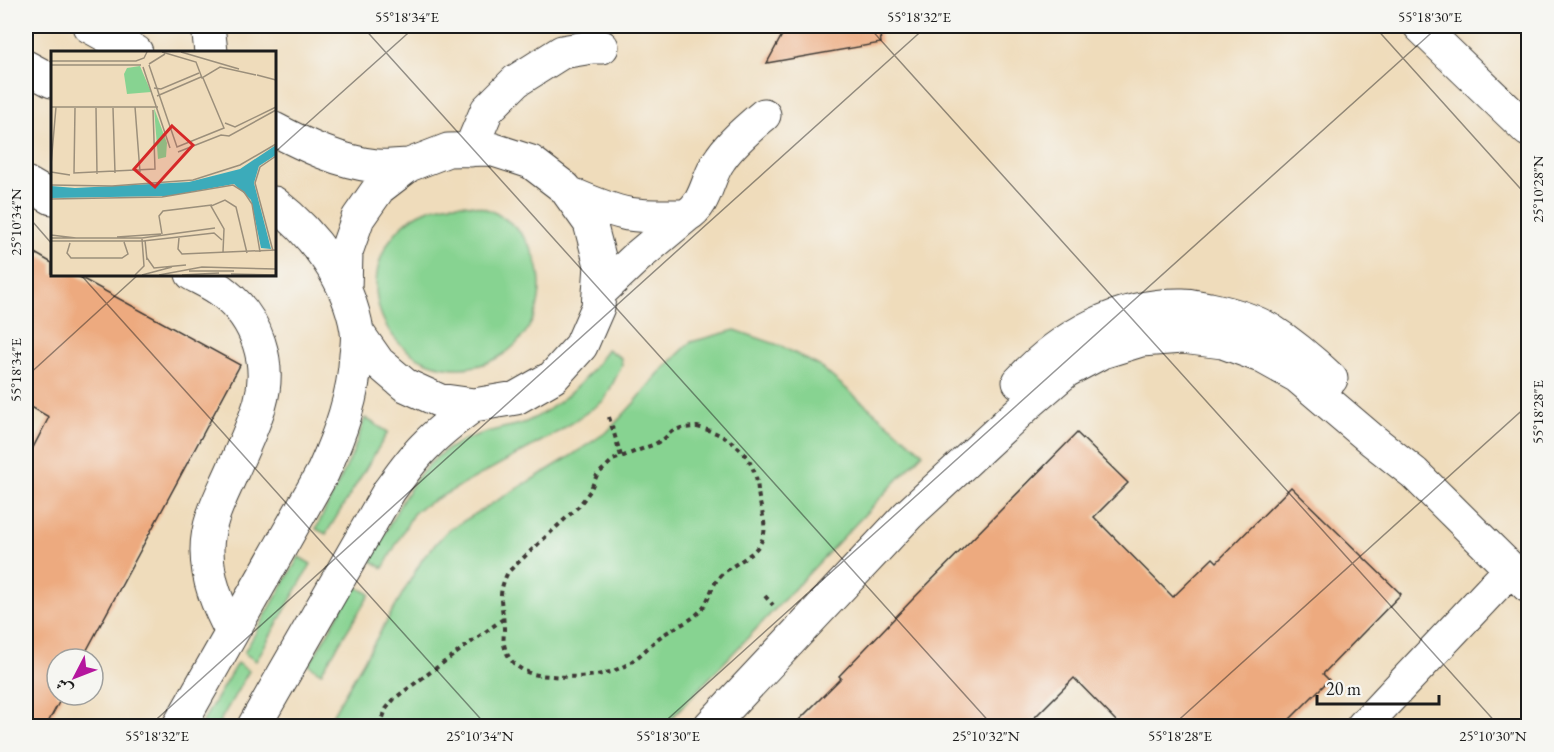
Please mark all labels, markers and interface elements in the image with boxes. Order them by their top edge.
text: 55°18'34"E [375,7,440,26]
text: 55°18'32"E [887,7,952,26]
text: 55°18'30"E [1398,7,1463,26]
inset map [51,51,276,276]
text: 25°10'28"N [1528,155,1547,223]
text: 25°10'34"N [6,188,25,256]
text: 55°18'34"E [6,337,25,402]
text: 55°18'28"E [1528,379,1547,444]
north arrow [45,647,105,707]
scale bar [1317,668,1438,706]
text: ش [51,674,77,700]
text: 20 m [1326,677,1361,700]
text: 55°18'32"E [125,726,190,745]
text: 25°10'34"N [446,726,514,745]
text: 55°18'30"E [636,726,701,745]
text: 25°10'32"N [952,726,1020,745]
text: 55°18'28"E [1148,726,1213,745]
text: 25°10'30"N [1459,726,1527,745]

